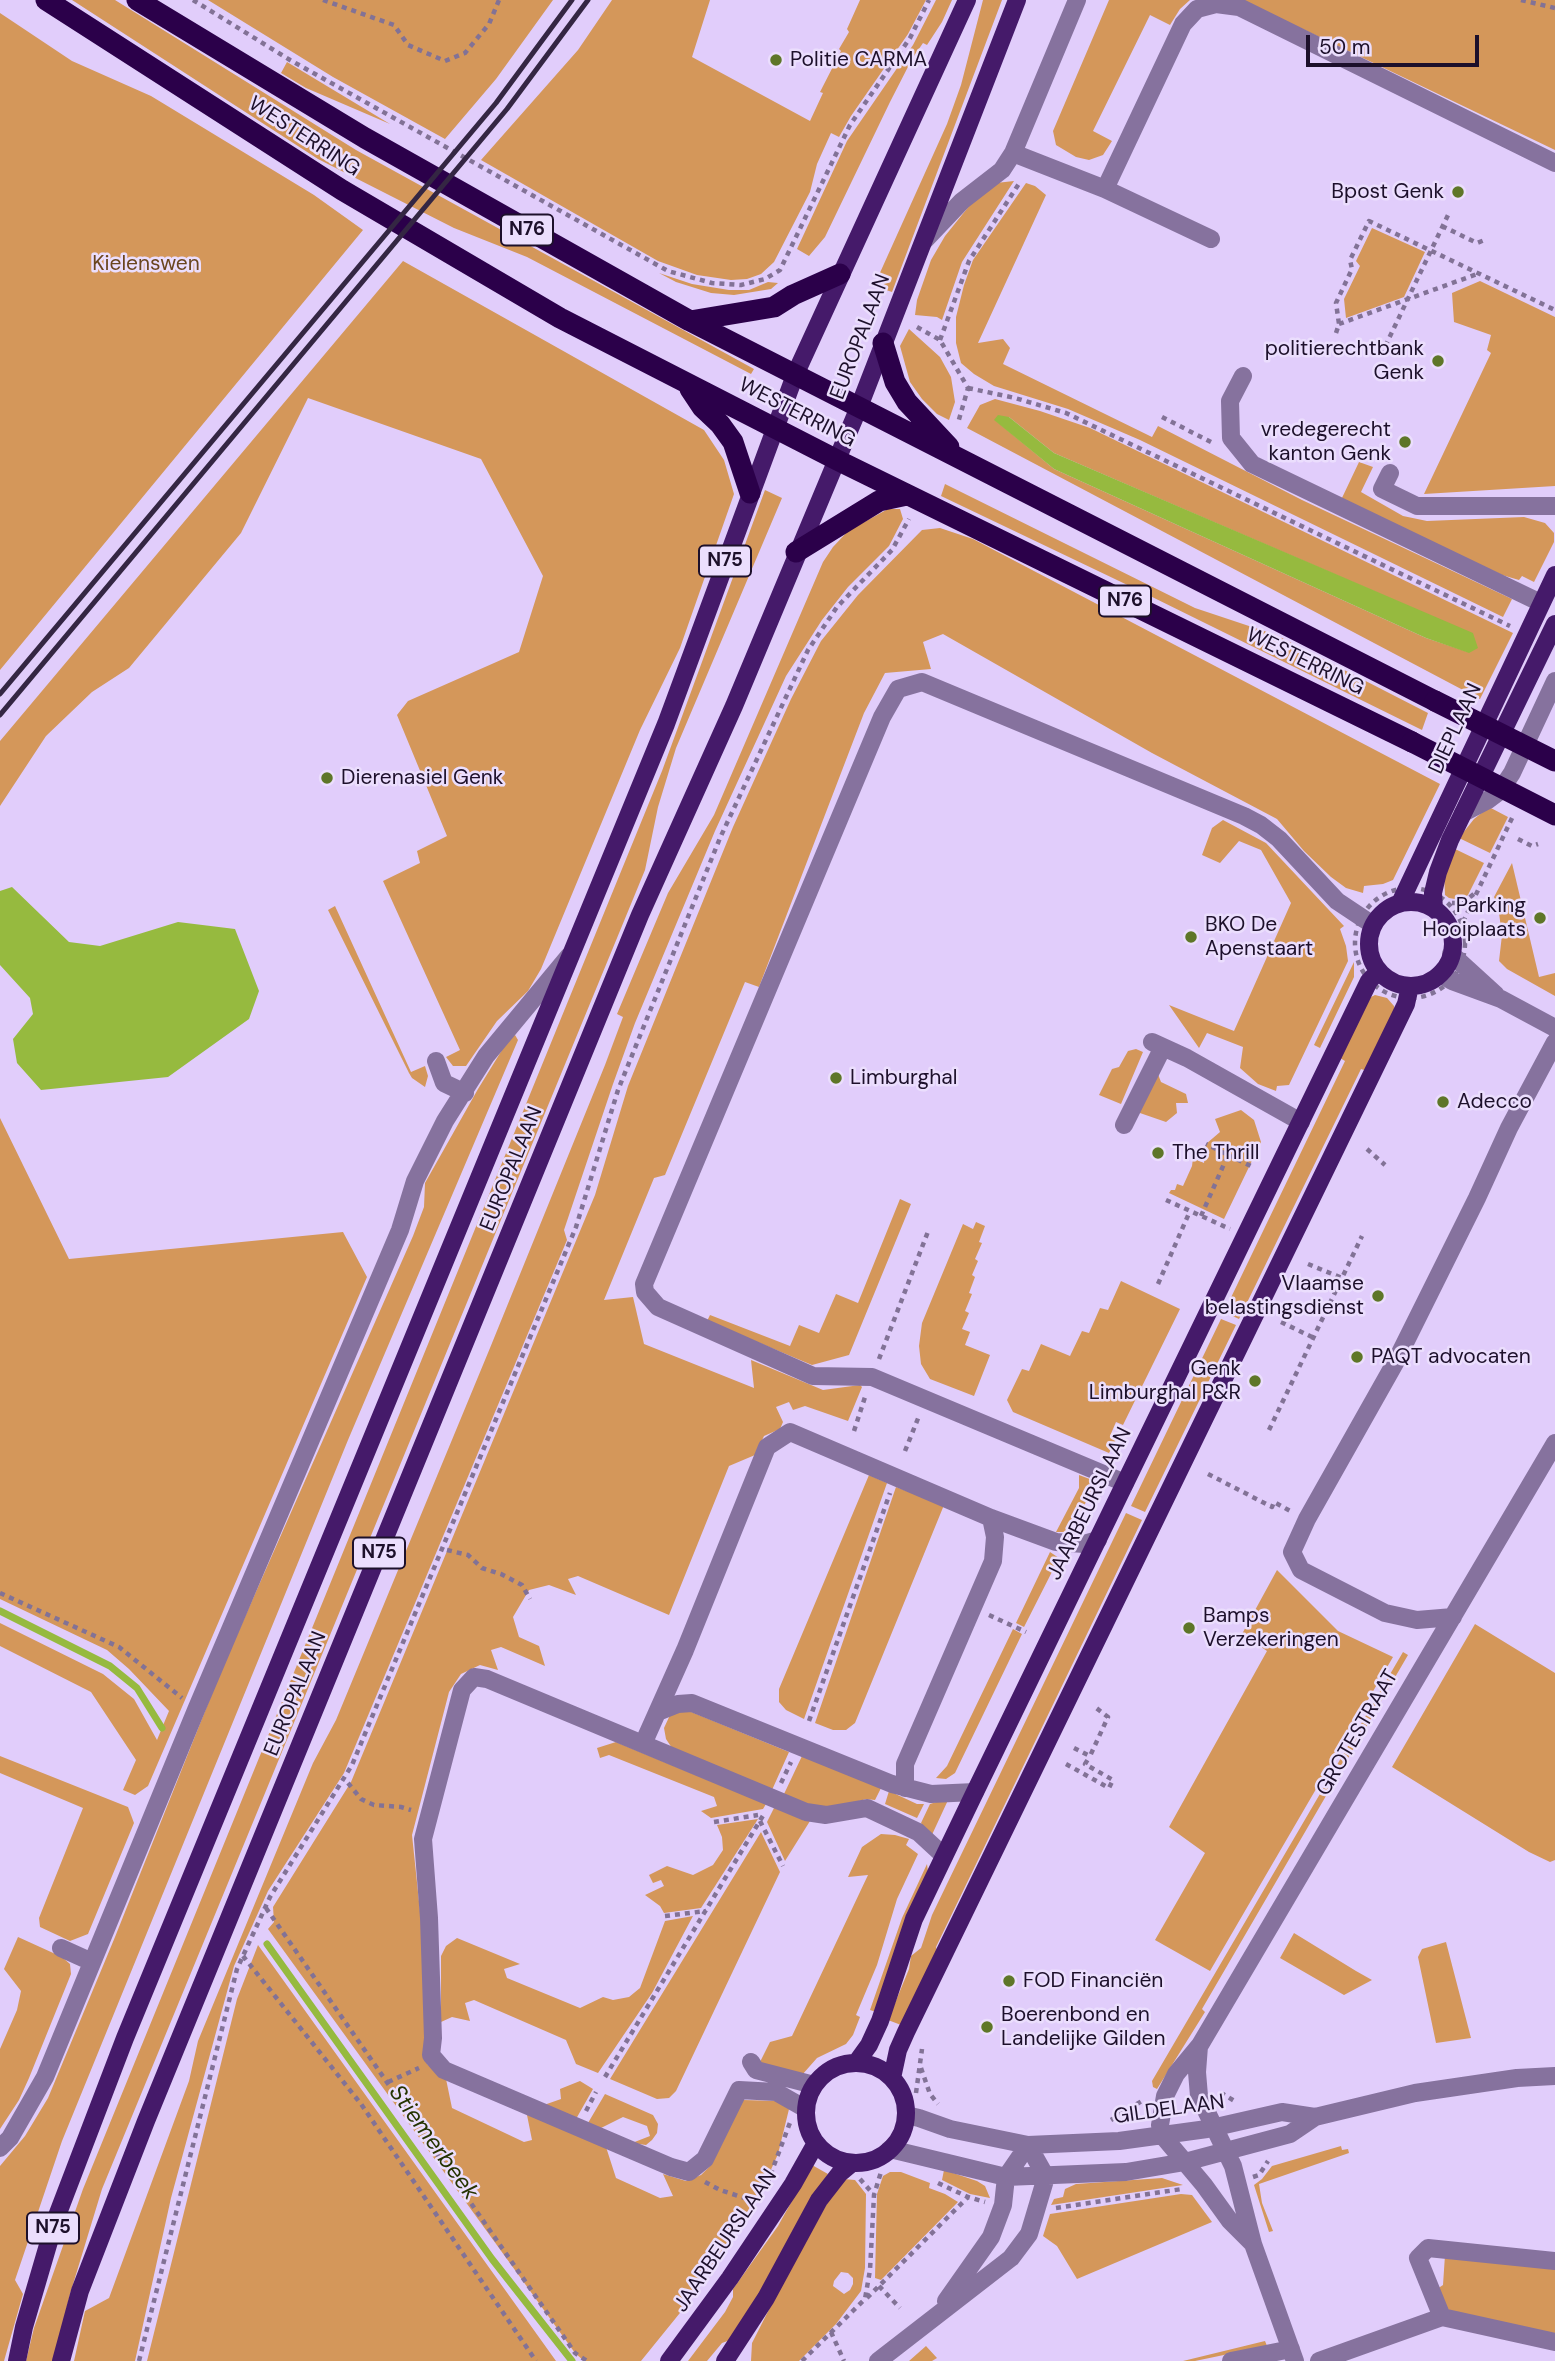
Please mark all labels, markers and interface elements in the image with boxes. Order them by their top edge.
scale bar [1310,21,1483,65]
text: 50 m [1319,33,1370,61]
place label: Politie CARMA [790,47,927,73]
marker: Politie CARMA [768,52,784,68]
street label: WESTERRING [243,92,365,182]
place label: Bpost Genk [1331,179,1444,205]
marker: Bpost Genk [1450,184,1466,200]
road number: N76 [501,214,553,246]
park label: Kielenswen [92,251,200,277]
street label: EUROPALAAN [826,271,896,403]
place label: politierechtbank Genk [1265,336,1424,386]
marker: politierechtbank Genk [1430,353,1446,369]
street label: WESTERRING [734,373,860,453]
place label: vredegerecht kanton Genk [1261,417,1391,467]
marker: vredegerecht kanton Genk [1397,434,1413,450]
road number: N75 [699,546,751,576]
road number: N76 [1099,586,1151,616]
street label: WESTERRING [1242,623,1368,701]
street label: DIEPLAAN [1424,680,1488,778]
place label: Dierenasiel Genk [341,765,503,791]
marker: Dierenasiel Genk [319,770,335,786]
place label: Parking Hooiplaats [1423,893,1526,943]
marker: Parking Hooiplaats [1532,910,1548,926]
place label: BKO De Apenstaart [1205,912,1313,962]
marker: BKO De Apenstaart [1183,929,1199,945]
place label: Limburghal [850,1065,957,1091]
marker: Limburghal [828,1070,844,1086]
place label: Adecco [1457,1089,1532,1115]
marker: Adecco [1435,1094,1451,1110]
street label: EUROPALAAN [476,1103,548,1235]
place label: The Thrill [1172,1140,1259,1166]
marker: The Thrill [1150,1145,1166,1161]
place label: Vlaamse belastingsdienst [1205,1271,1364,1321]
marker: Vlaamse belastingsdienst [1370,1288,1386,1304]
place label: PAQT advocaten [1371,1344,1531,1370]
marker: PAQT advocaten [1349,1349,1365,1365]
place label: Genk Limburghal P&R [1089,1356,1241,1406]
marker: Genk Limburghal P&R [1247,1373,1263,1389]
street label: JAARBEURSLAAN [1042,1424,1138,1584]
road number: N75 [353,1538,405,1568]
place label: Bamps Verzekeringen [1203,1603,1339,1653]
marker: Bamps Verzekeringen [1181,1620,1197,1636]
street label: EUROPALAAN [260,1628,332,1760]
street label: GROTESTRAAT [1312,1665,1404,1801]
place label: FOD Financiën [1023,1968,1163,1994]
marker: FOD Financiën [1001,1973,1017,1989]
place label: Boerenbond en Landelijke Gilden [1001,2002,1166,2052]
marker: Boerenbond en Landelijke Gilden [979,2019,995,2035]
water label: Stiemerbeek [382,2080,484,2206]
street label: GILDELAAN [1112,2090,1226,2130]
street label: JAARBEURSLAAN [669,2165,783,2317]
road number: N75 [27,2212,79,2244]

